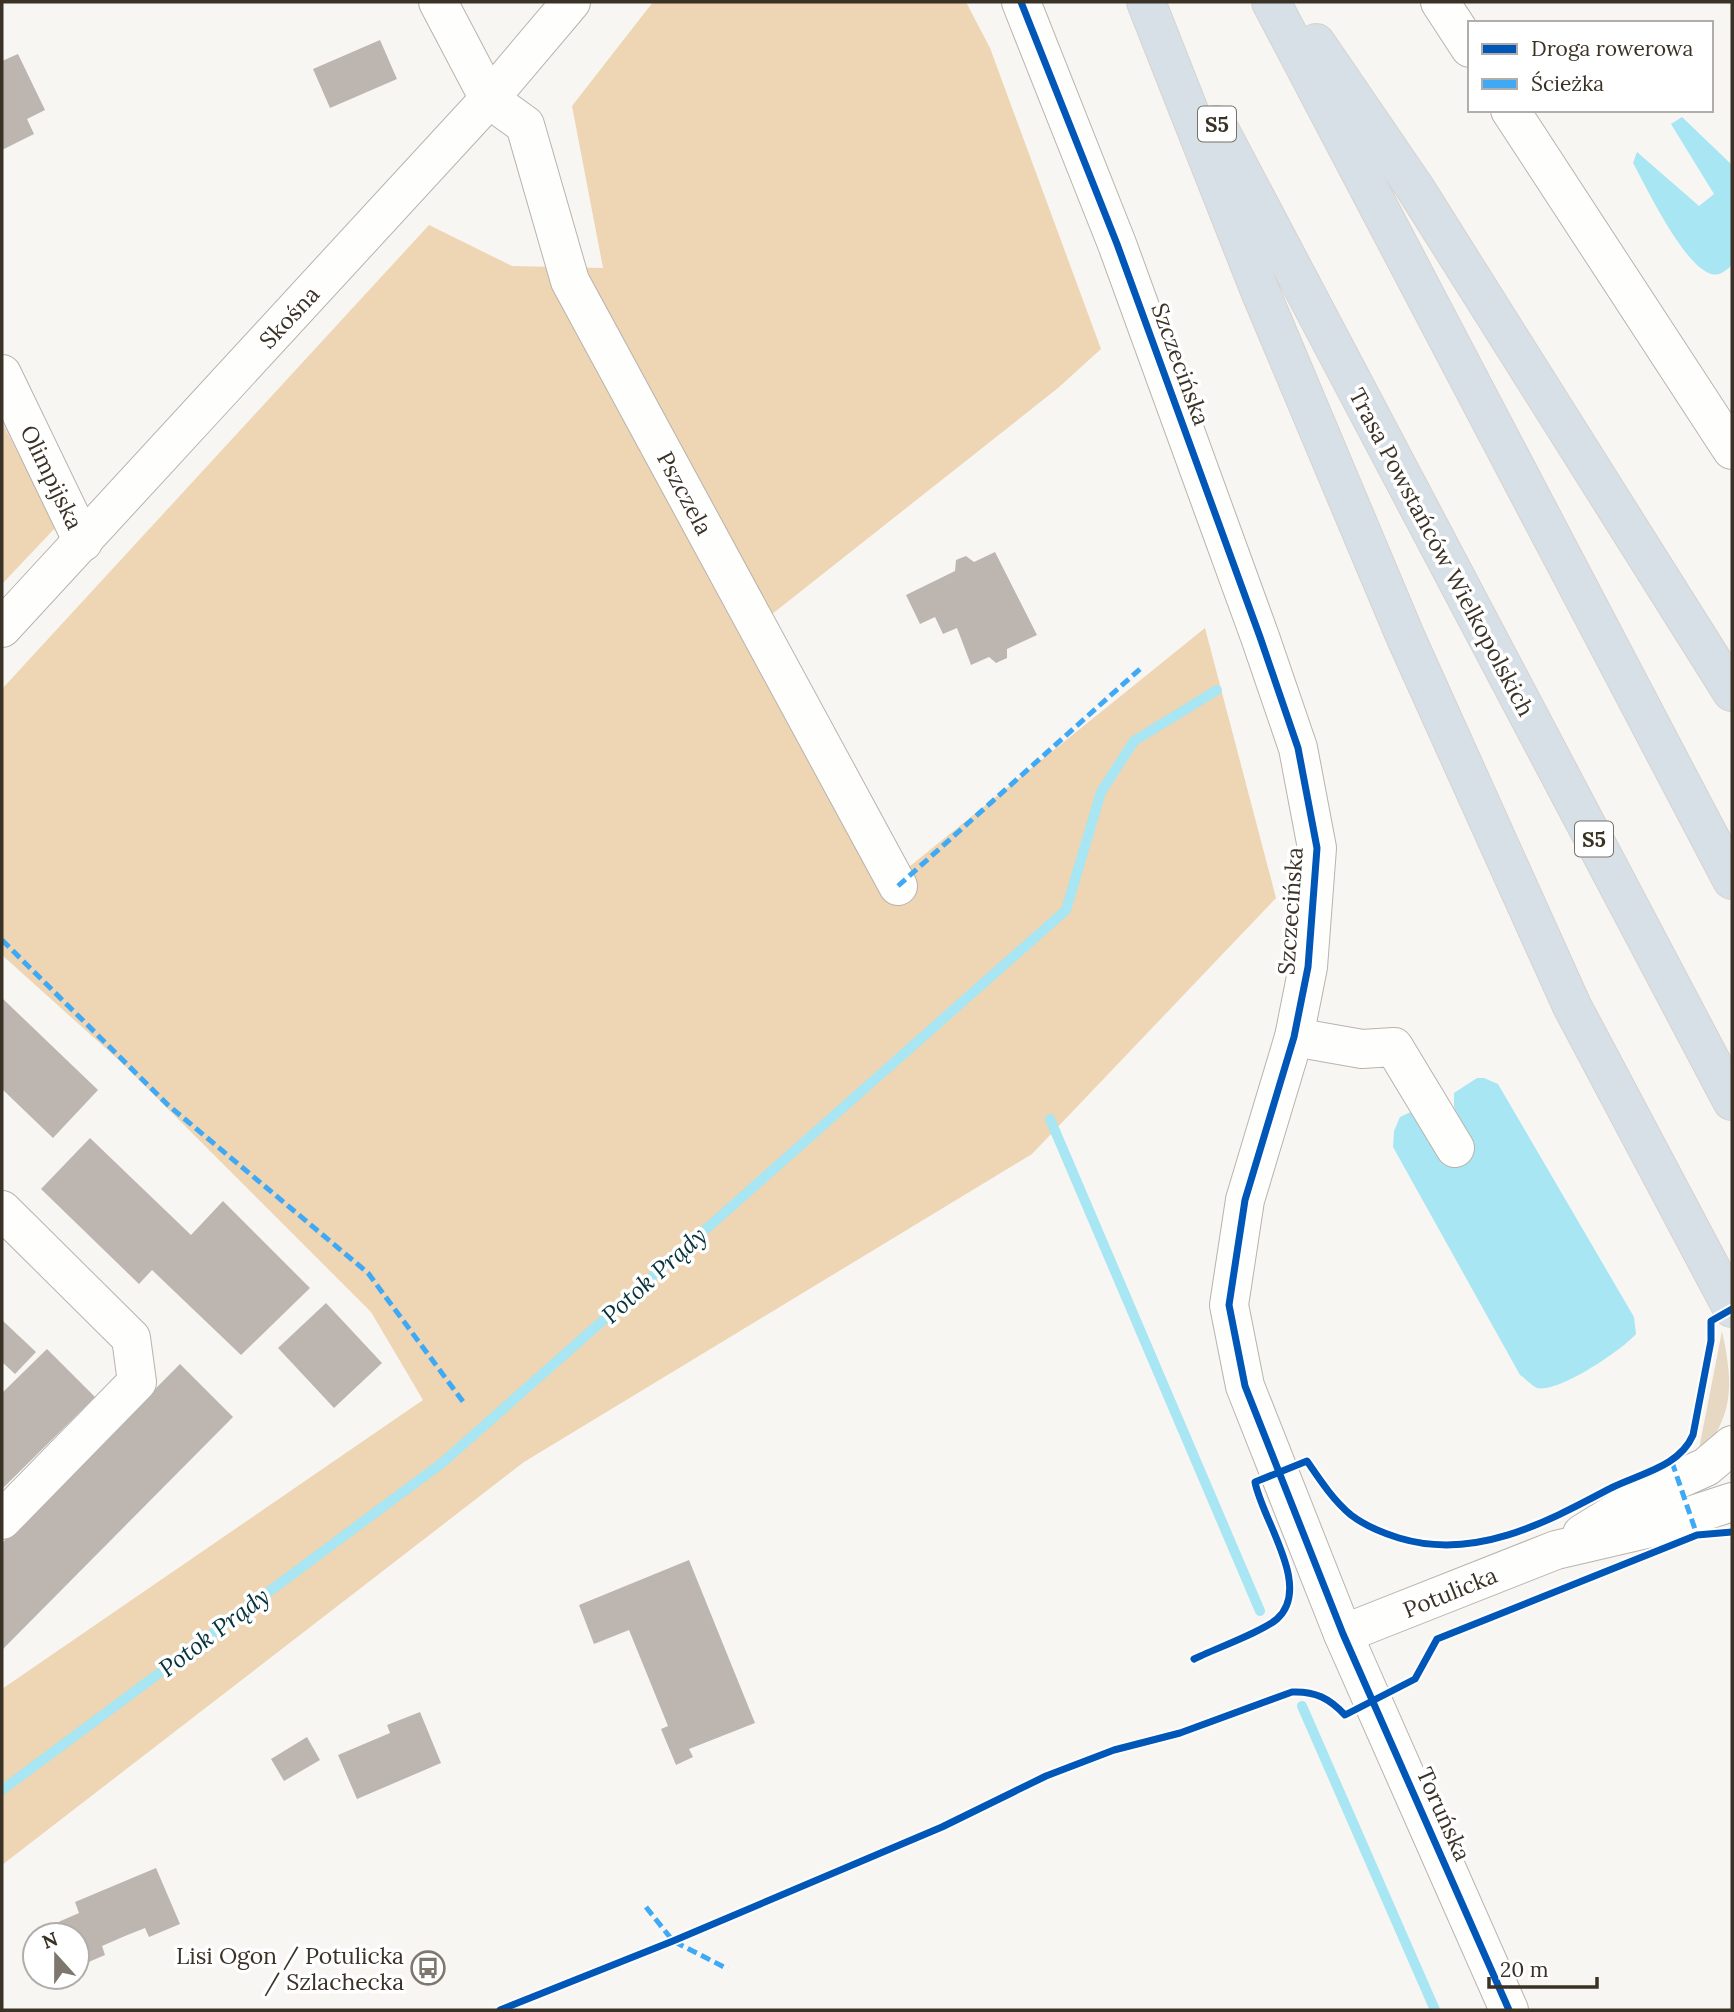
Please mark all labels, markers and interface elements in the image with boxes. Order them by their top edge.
legend [1468,21,1713,112]
text: Droga rowerowa [1531,35,1693,62]
text: Ścieżka [1531,70,1604,97]
road number: S5 [1198,106,1236,142]
street label: Skośna [253,280,325,354]
street label: Szczecińska [1145,299,1217,429]
street label: Trasa Powstańców Wielkopolskich [1343,383,1541,721]
street label: Olimpijska [14,420,90,534]
street label: Pszczela [651,446,719,540]
road number: S5 [1575,822,1613,856]
street label: Szczecińska [1271,846,1309,976]
water label: Potok Prądy [595,1220,713,1330]
street label: Potulicka [1399,1560,1501,1624]
water label: Potok Prądy [153,1580,275,1684]
street label: Toruńska [1411,1763,1478,1865]
north arrow [21,1921,91,1991]
text: N [39,1926,61,1954]
place label: Lisi Ogon / Potulicka / Szlachecka [176,1941,404,1997]
scale bar [1489,1946,1598,1990]
bus stop icon: Lisi Ogon / Potulicka / Szlachecka [409,1949,447,1987]
text: 20 m [1500,1956,1549,1983]

